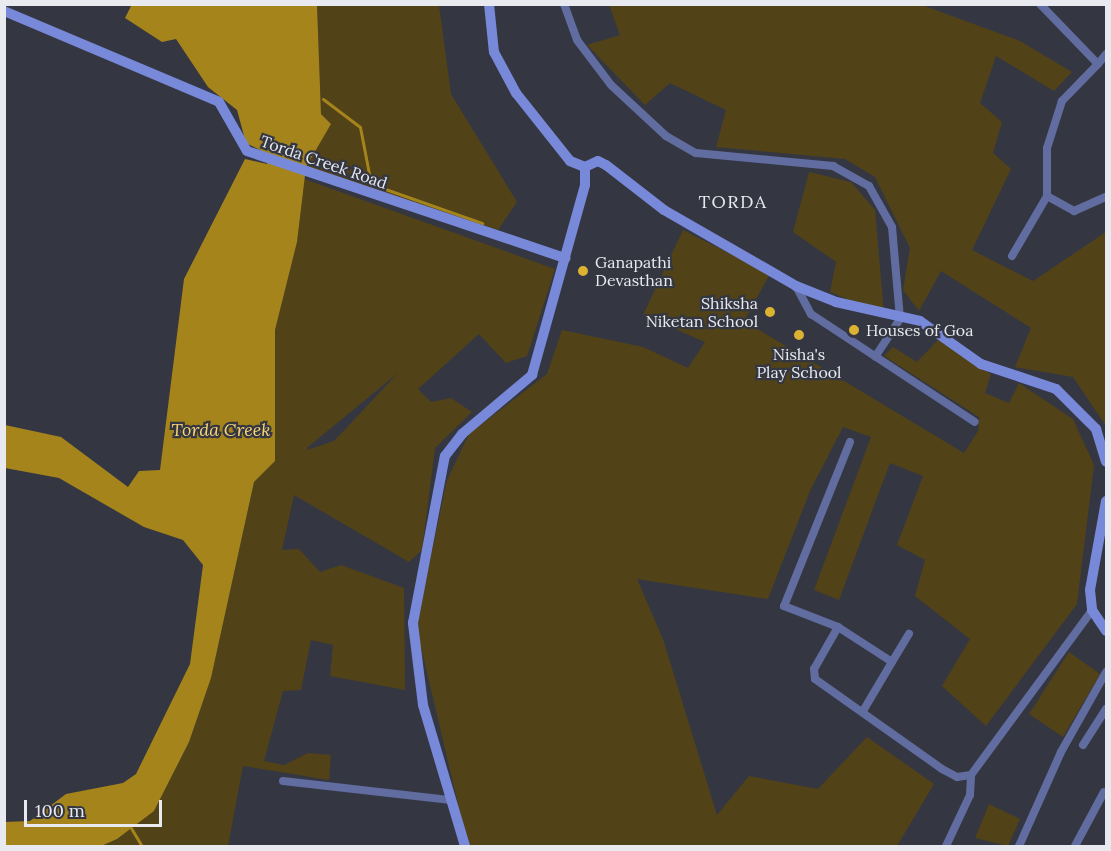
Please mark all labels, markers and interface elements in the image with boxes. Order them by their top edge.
street label: Torda Creek Road [258,131,390,193]
district label: TORDA [699,191,767,213]
place label: Ganapathi Devasthan [595,252,673,290]
marker: Ganapathi Devasthan [576,264,590,278]
place label: Shiksha Niketan School [646,293,758,331]
marker: Shiksha Niketan School [763,305,777,319]
place label: Houses of Goa [866,320,973,340]
marker: Houses of Goa [847,323,861,337]
marker: Nisha's Play School [792,328,806,342]
place label: Nisha's Play School [757,344,841,382]
water label: Torda Creek [171,419,271,441]
scale bar [27,788,165,826]
text: 100 m [35,799,85,822]

